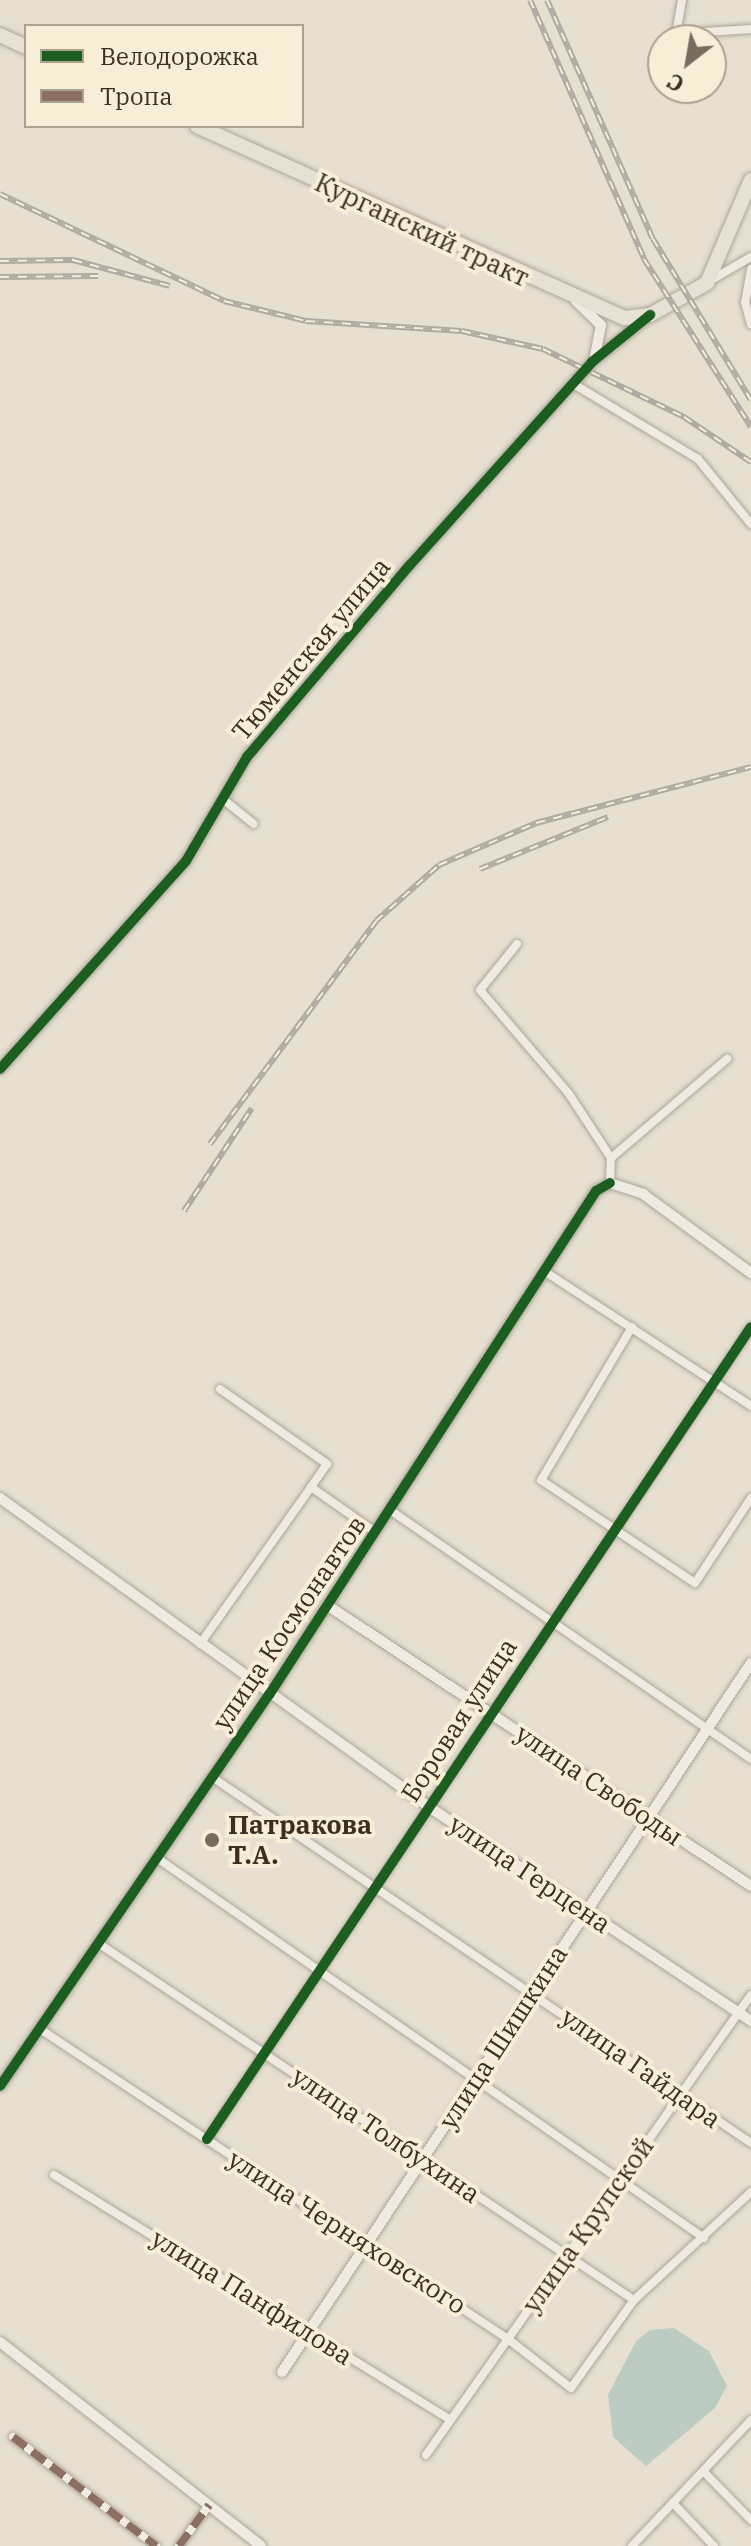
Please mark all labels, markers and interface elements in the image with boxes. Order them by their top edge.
legend [24,24,304,128]
north arrow [647,24,727,104]
text: Велодорожка [100,40,259,72]
text: С [662,67,689,99]
text: Тропа [100,80,172,112]
street label: Курганский тракт [310,167,534,293]
street label: Тюменская улица [225,551,397,747]
street label: улица Космонавтов [206,1510,372,1736]
street label: Боровая улица [395,1632,523,1808]
street label: улица Свободы [509,1718,689,1852]
street label: улица Герцена [443,1808,617,1940]
place label: Патракова Т.А. [228,1809,372,1870]
marker: Патракова Т.А. [203,1831,221,1849]
street label: улица Шишкина [432,1939,574,2135]
street label: улица Гайдара [555,2001,727,2135]
street label: улица Толбухина [286,2060,486,2210]
street label: улица Крупской [516,2131,660,2319]
street label: улица Черняховского [222,2143,472,2321]
street label: улица Панфилова [146,2222,358,2372]

